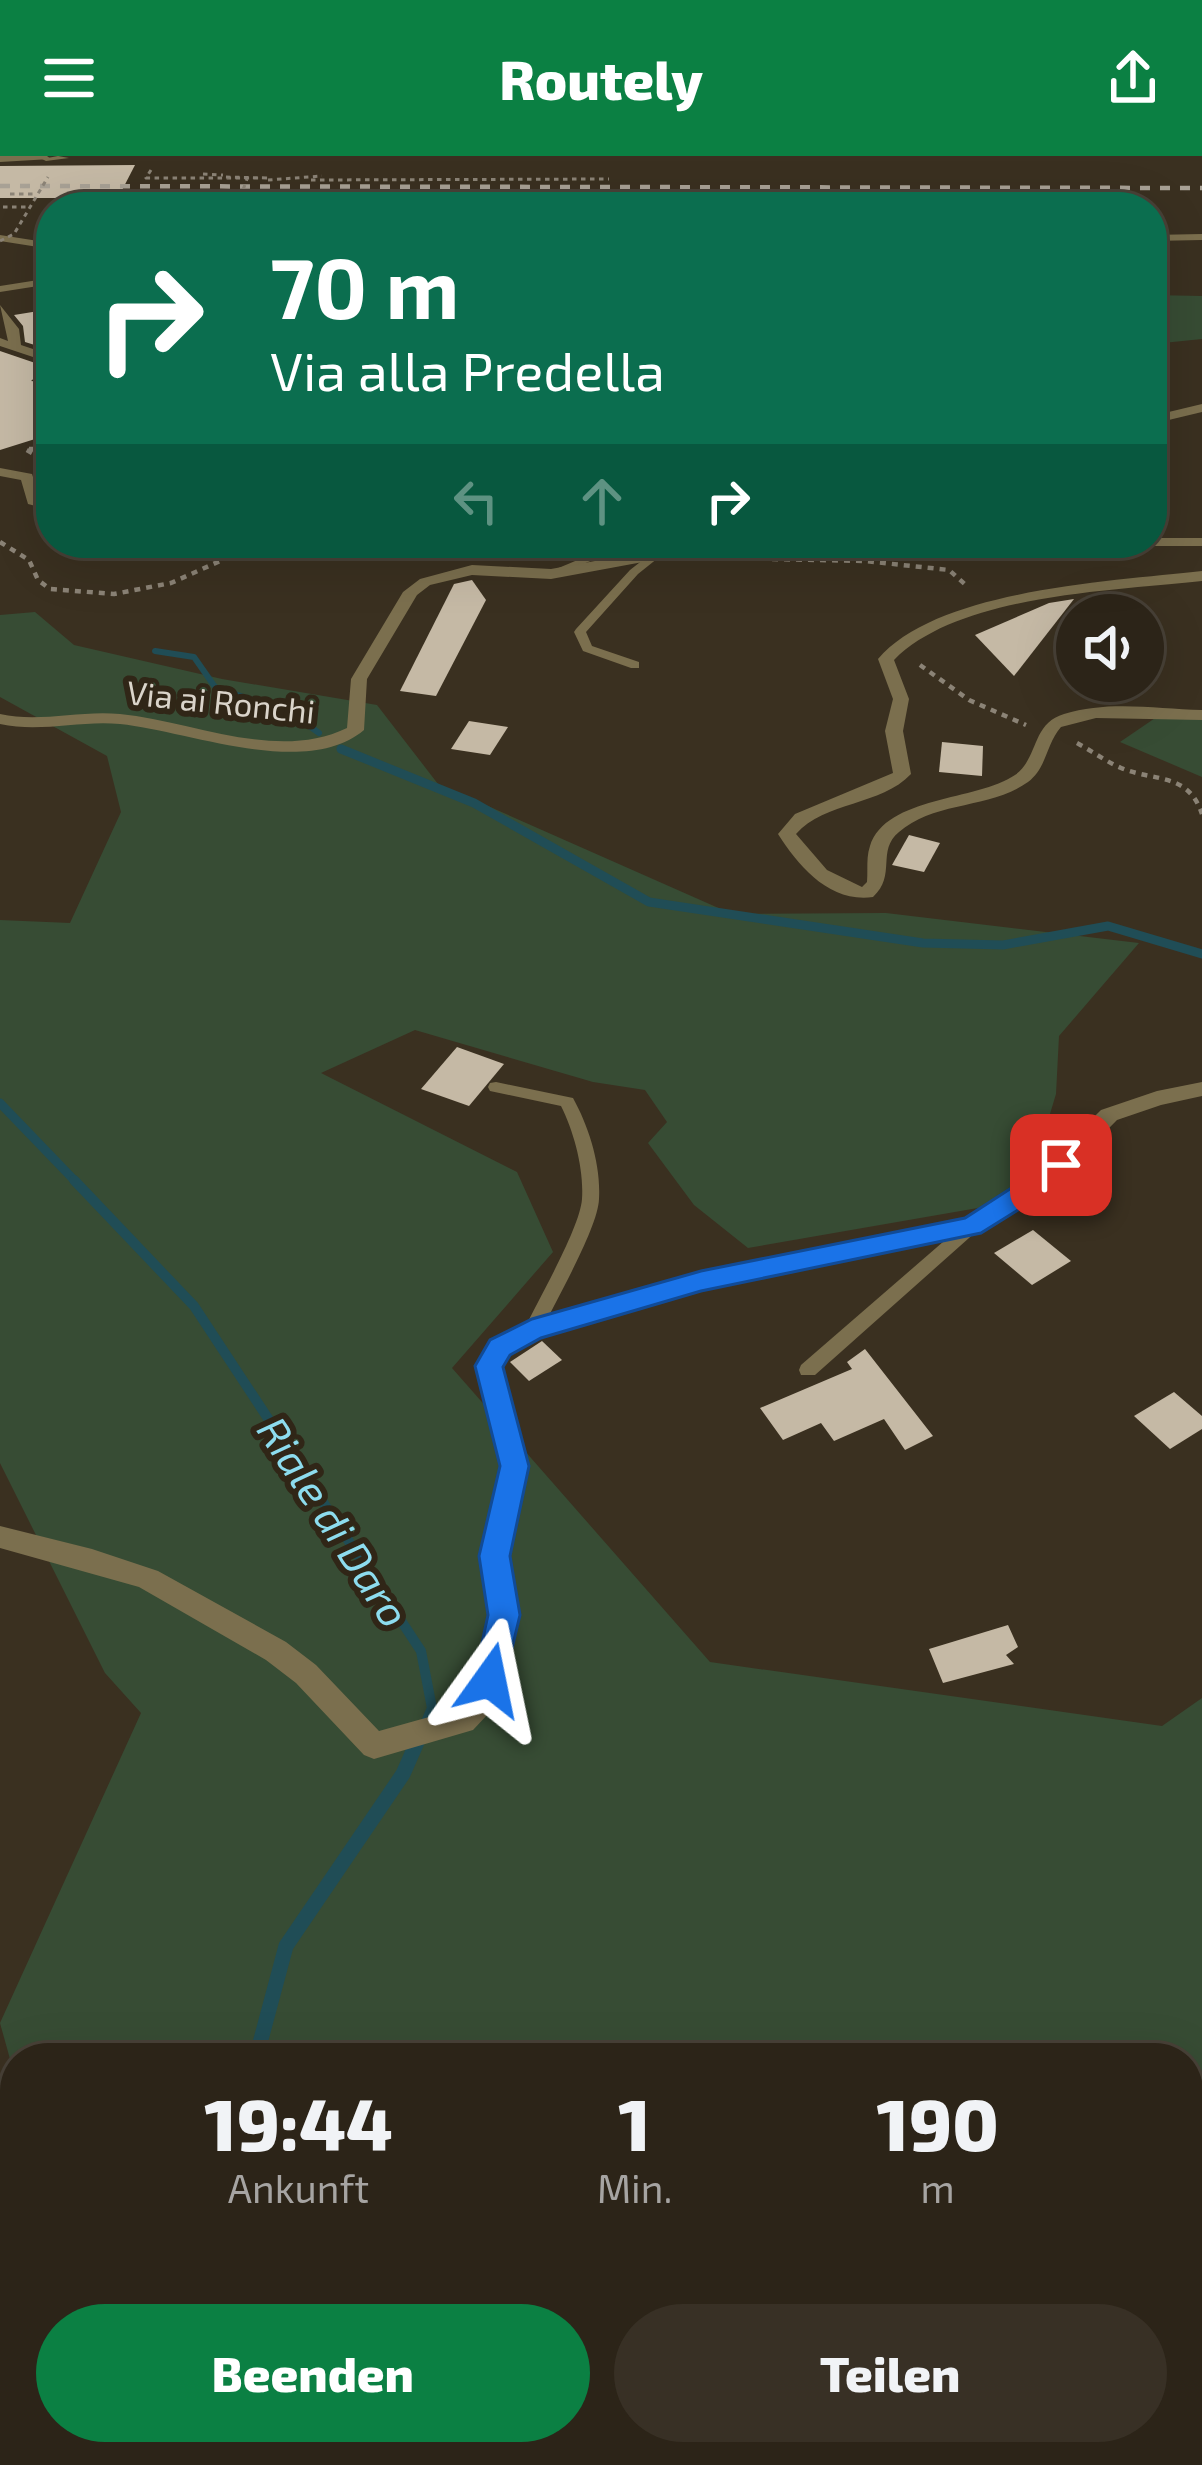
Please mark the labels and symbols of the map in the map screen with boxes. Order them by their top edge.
street label: Via ai Ronchi [125,671,317,731]
pin [1010,1114,1112,1216]
water label: Riale di Daro [249,1407,421,1635]
position arrow [427,1617,553,1743]

